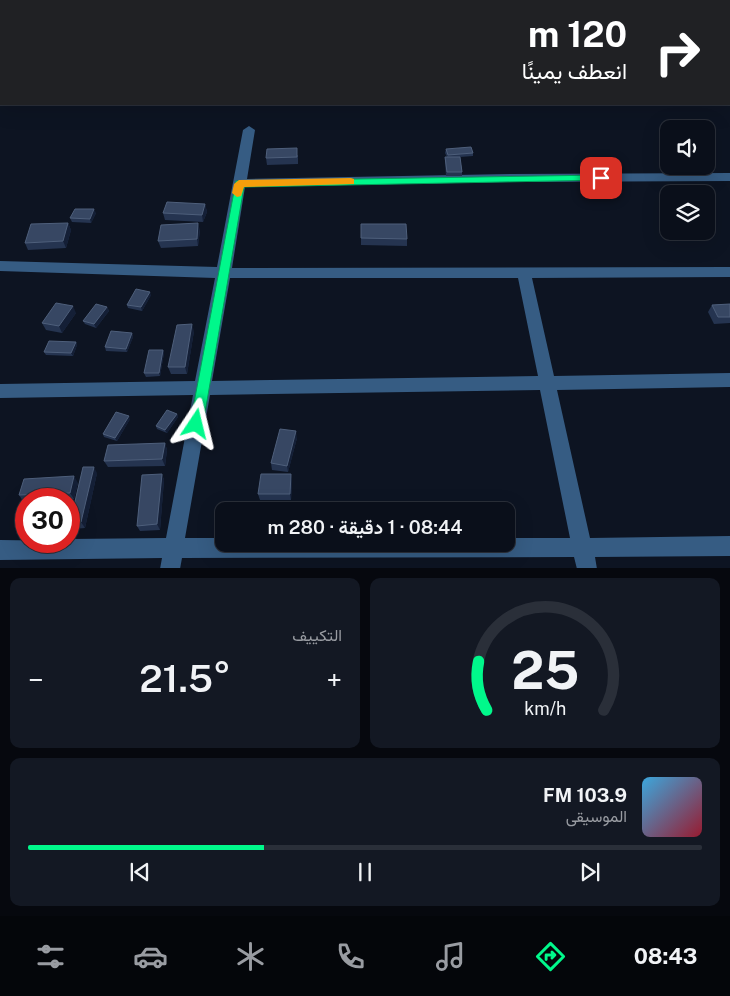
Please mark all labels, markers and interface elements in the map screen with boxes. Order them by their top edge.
text: 120 m [528,14,627,55]
icon: right [645,20,710,85]
text: انعطف يمينًا [522,58,627,84]
map controls [660,120,715,240]
button: sound [660,120,715,175]
pin [580,157,622,199]
icon: arrive [587,164,615,192]
button: layers [660,185,715,240]
position arrow [169,397,221,449]
speed limit sign: 30 [15,488,80,553]
text: 08:44 · 1 دقيقة · 280 m [268,516,462,538]
text: التكييف [292,626,342,645]
text: 25 [511,640,579,701]
text: 21.5° [139,656,231,701]
text: − [28,663,44,696]
text: + [326,663,342,696]
text: km/h [524,698,566,719]
text: 103.9 FM [543,784,627,806]
text: الموسيقى [566,807,627,826]
icon: previous [126,858,154,886]
icon: pause [351,858,379,886]
icon: next [576,858,604,886]
icon: filters [33,939,68,974]
icon: car [133,939,168,974]
icon: climate [233,939,268,974]
icon: phone [333,939,368,974]
icon: music [433,939,468,974]
icon: directions [533,939,568,974]
text: 08:43 [634,943,697,969]

